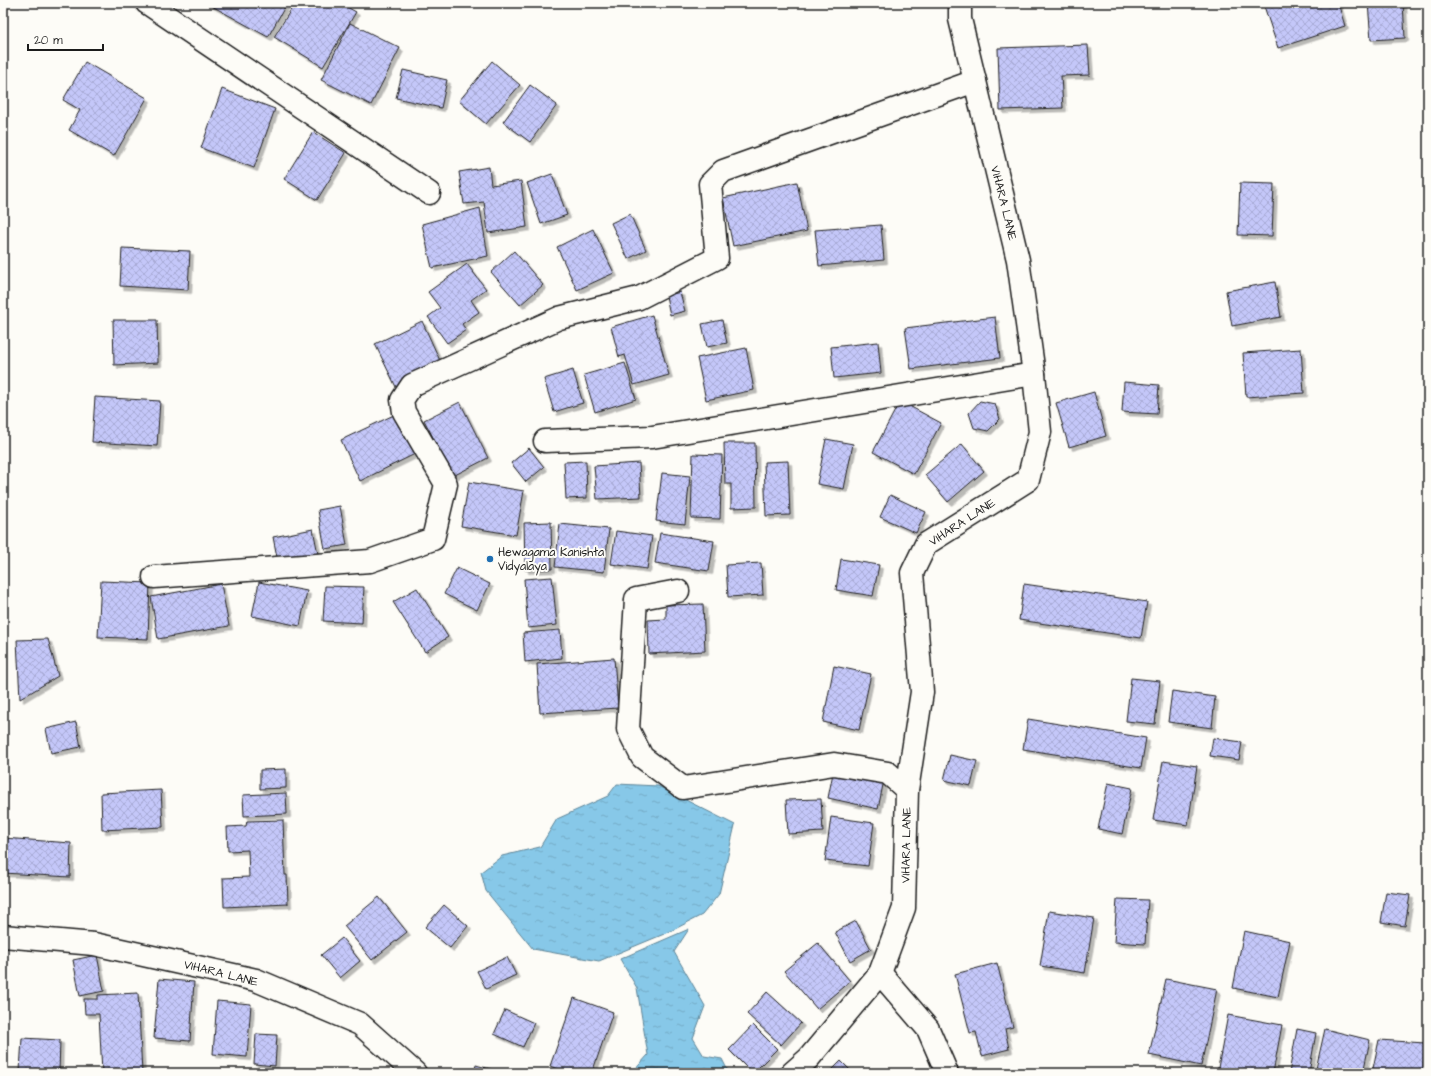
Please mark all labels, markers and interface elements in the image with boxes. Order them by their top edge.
scale bar [28,26,103,52]
text: 20 m [34,32,63,49]
street label: VIHARA LANE [986,164,1021,242]
street label: VIHARA LANE [926,495,999,550]
place label: Hewagama Kanishta Vidyalaya [498,544,604,576]
marker: Hewagama Kanishta Vidyalaya [485,554,495,564]
street label: VIHARA LANE [897,807,916,883]
street label: VIHARA LANE [182,956,260,991]

